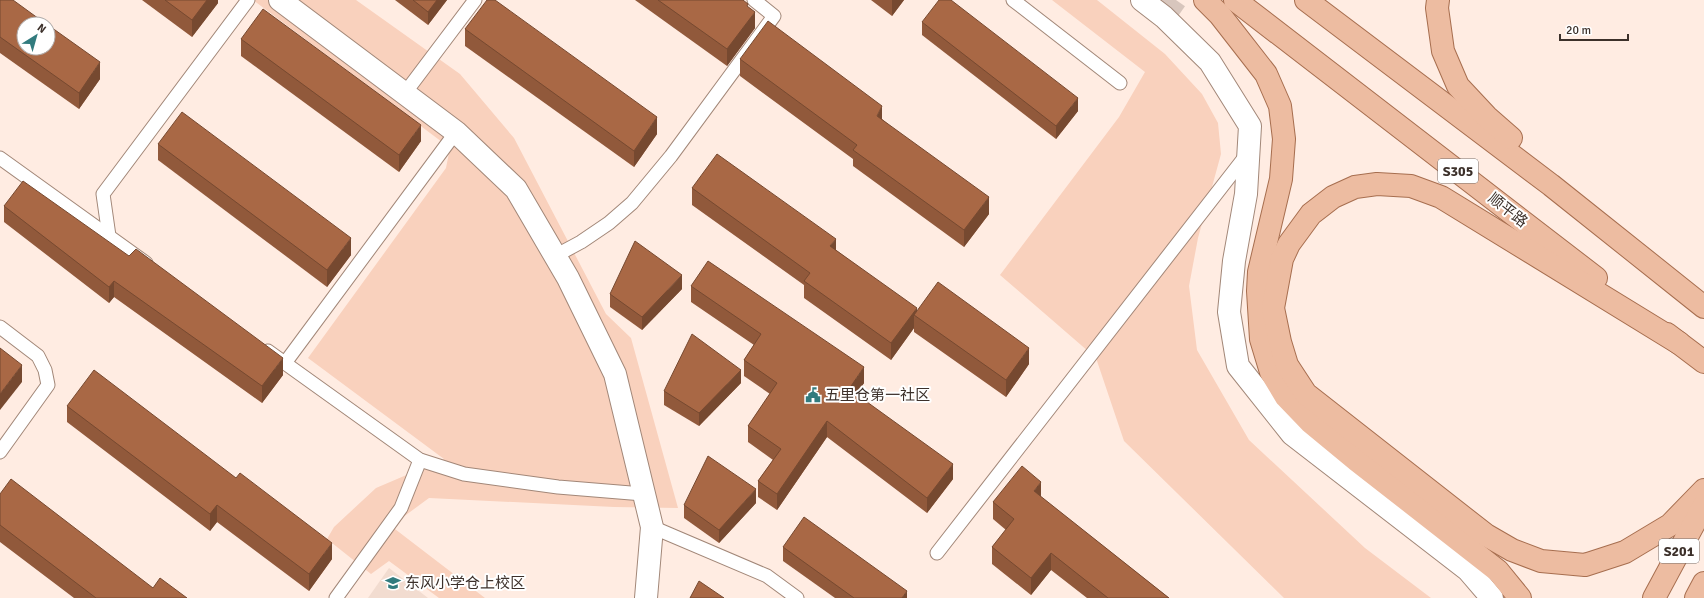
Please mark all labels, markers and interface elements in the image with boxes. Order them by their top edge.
north arrow [16,16,56,56]
scale bar [1560,16,1628,42]
text: N [35,21,49,36]
text: 20 m [1566,23,1591,38]
road number: S305 [1438,159,1478,183]
street label: 顺平路 [1485,189,1531,231]
public building icon: 五里仓第一社区 [804,386,822,404]
place label: 五里仓第一社区 [825,386,930,404]
road number: S201 [1659,539,1699,563]
school or university icon: 东风小学仓上校区 [384,574,402,592]
place label: 东风小学仓上校区 [405,574,525,592]

